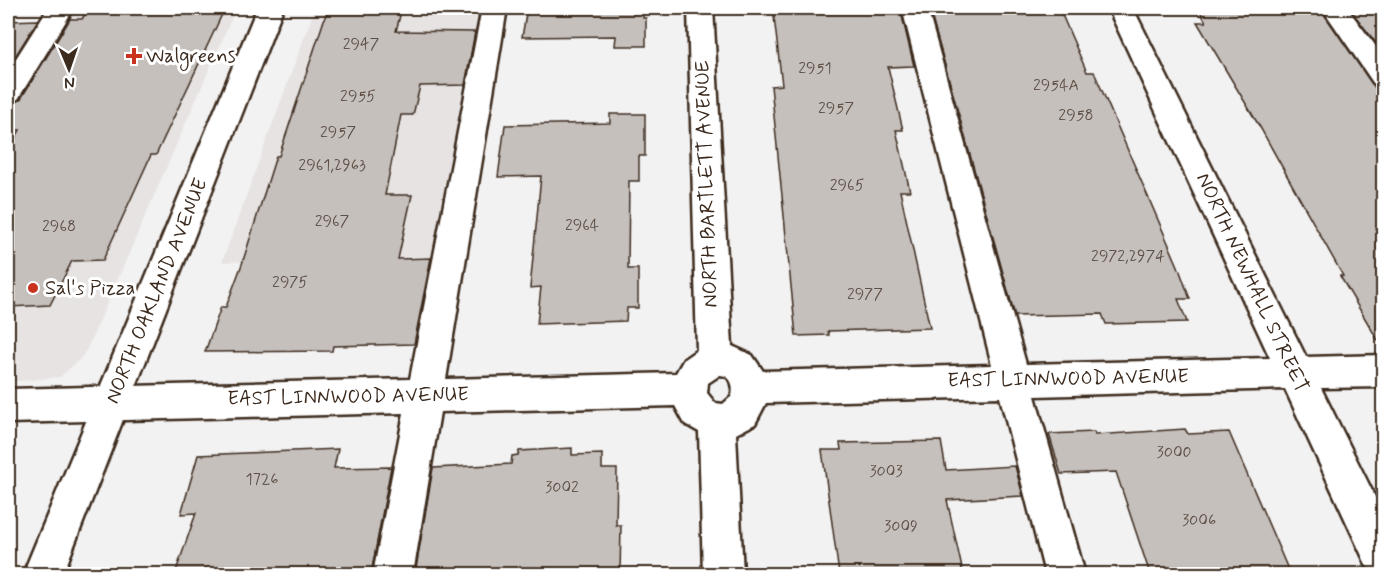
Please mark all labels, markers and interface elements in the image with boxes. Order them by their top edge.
house number: 2947 [343,34,380,55]
north arrow [39,39,99,99]
place label: Walgreens [146,43,236,71]
marker: Walgreens [127,49,141,63]
house number: 2951 [798,58,832,79]
street label: NORTH BARTLETT AVENUE [689,60,725,308]
text: N [64,72,75,93]
house number: 2954A [1033,75,1079,96]
house number: 2955 [340,86,376,107]
house number: 2957 [818,98,854,119]
house number: 2958 [1058,105,1094,126]
house number: 2957 [320,122,356,143]
house number: 2961,2963 [298,155,366,176]
street label: NORTH NEWHALL STREET [1189,169,1315,397]
street label: NORTH OAKLAND AVENUE [99,174,215,408]
house number: 2965 [830,175,864,196]
house number: 2967 [315,211,350,232]
house number: 2964 [565,215,599,236]
house number: 2968 [42,216,76,237]
house number: 2972,2974 [1091,246,1165,267]
house number: 2975 [272,272,308,293]
place label: Sal's Pizza [45,275,135,302]
marker: Sal's Pizza [26,281,40,295]
house number: 2977 [847,284,883,305]
street label: EAST LINNWOOD AVENUE [947,363,1189,395]
street label: EAST LINNWOOD AVENUE [227,381,469,413]
house number: 3000 [1157,442,1192,463]
house number: 3003 [869,461,903,482]
house number: 1726 [246,469,278,490]
house number: 3002 [545,477,579,498]
house number: 3006 [1182,510,1216,531]
house number: 3009 [884,516,918,537]

